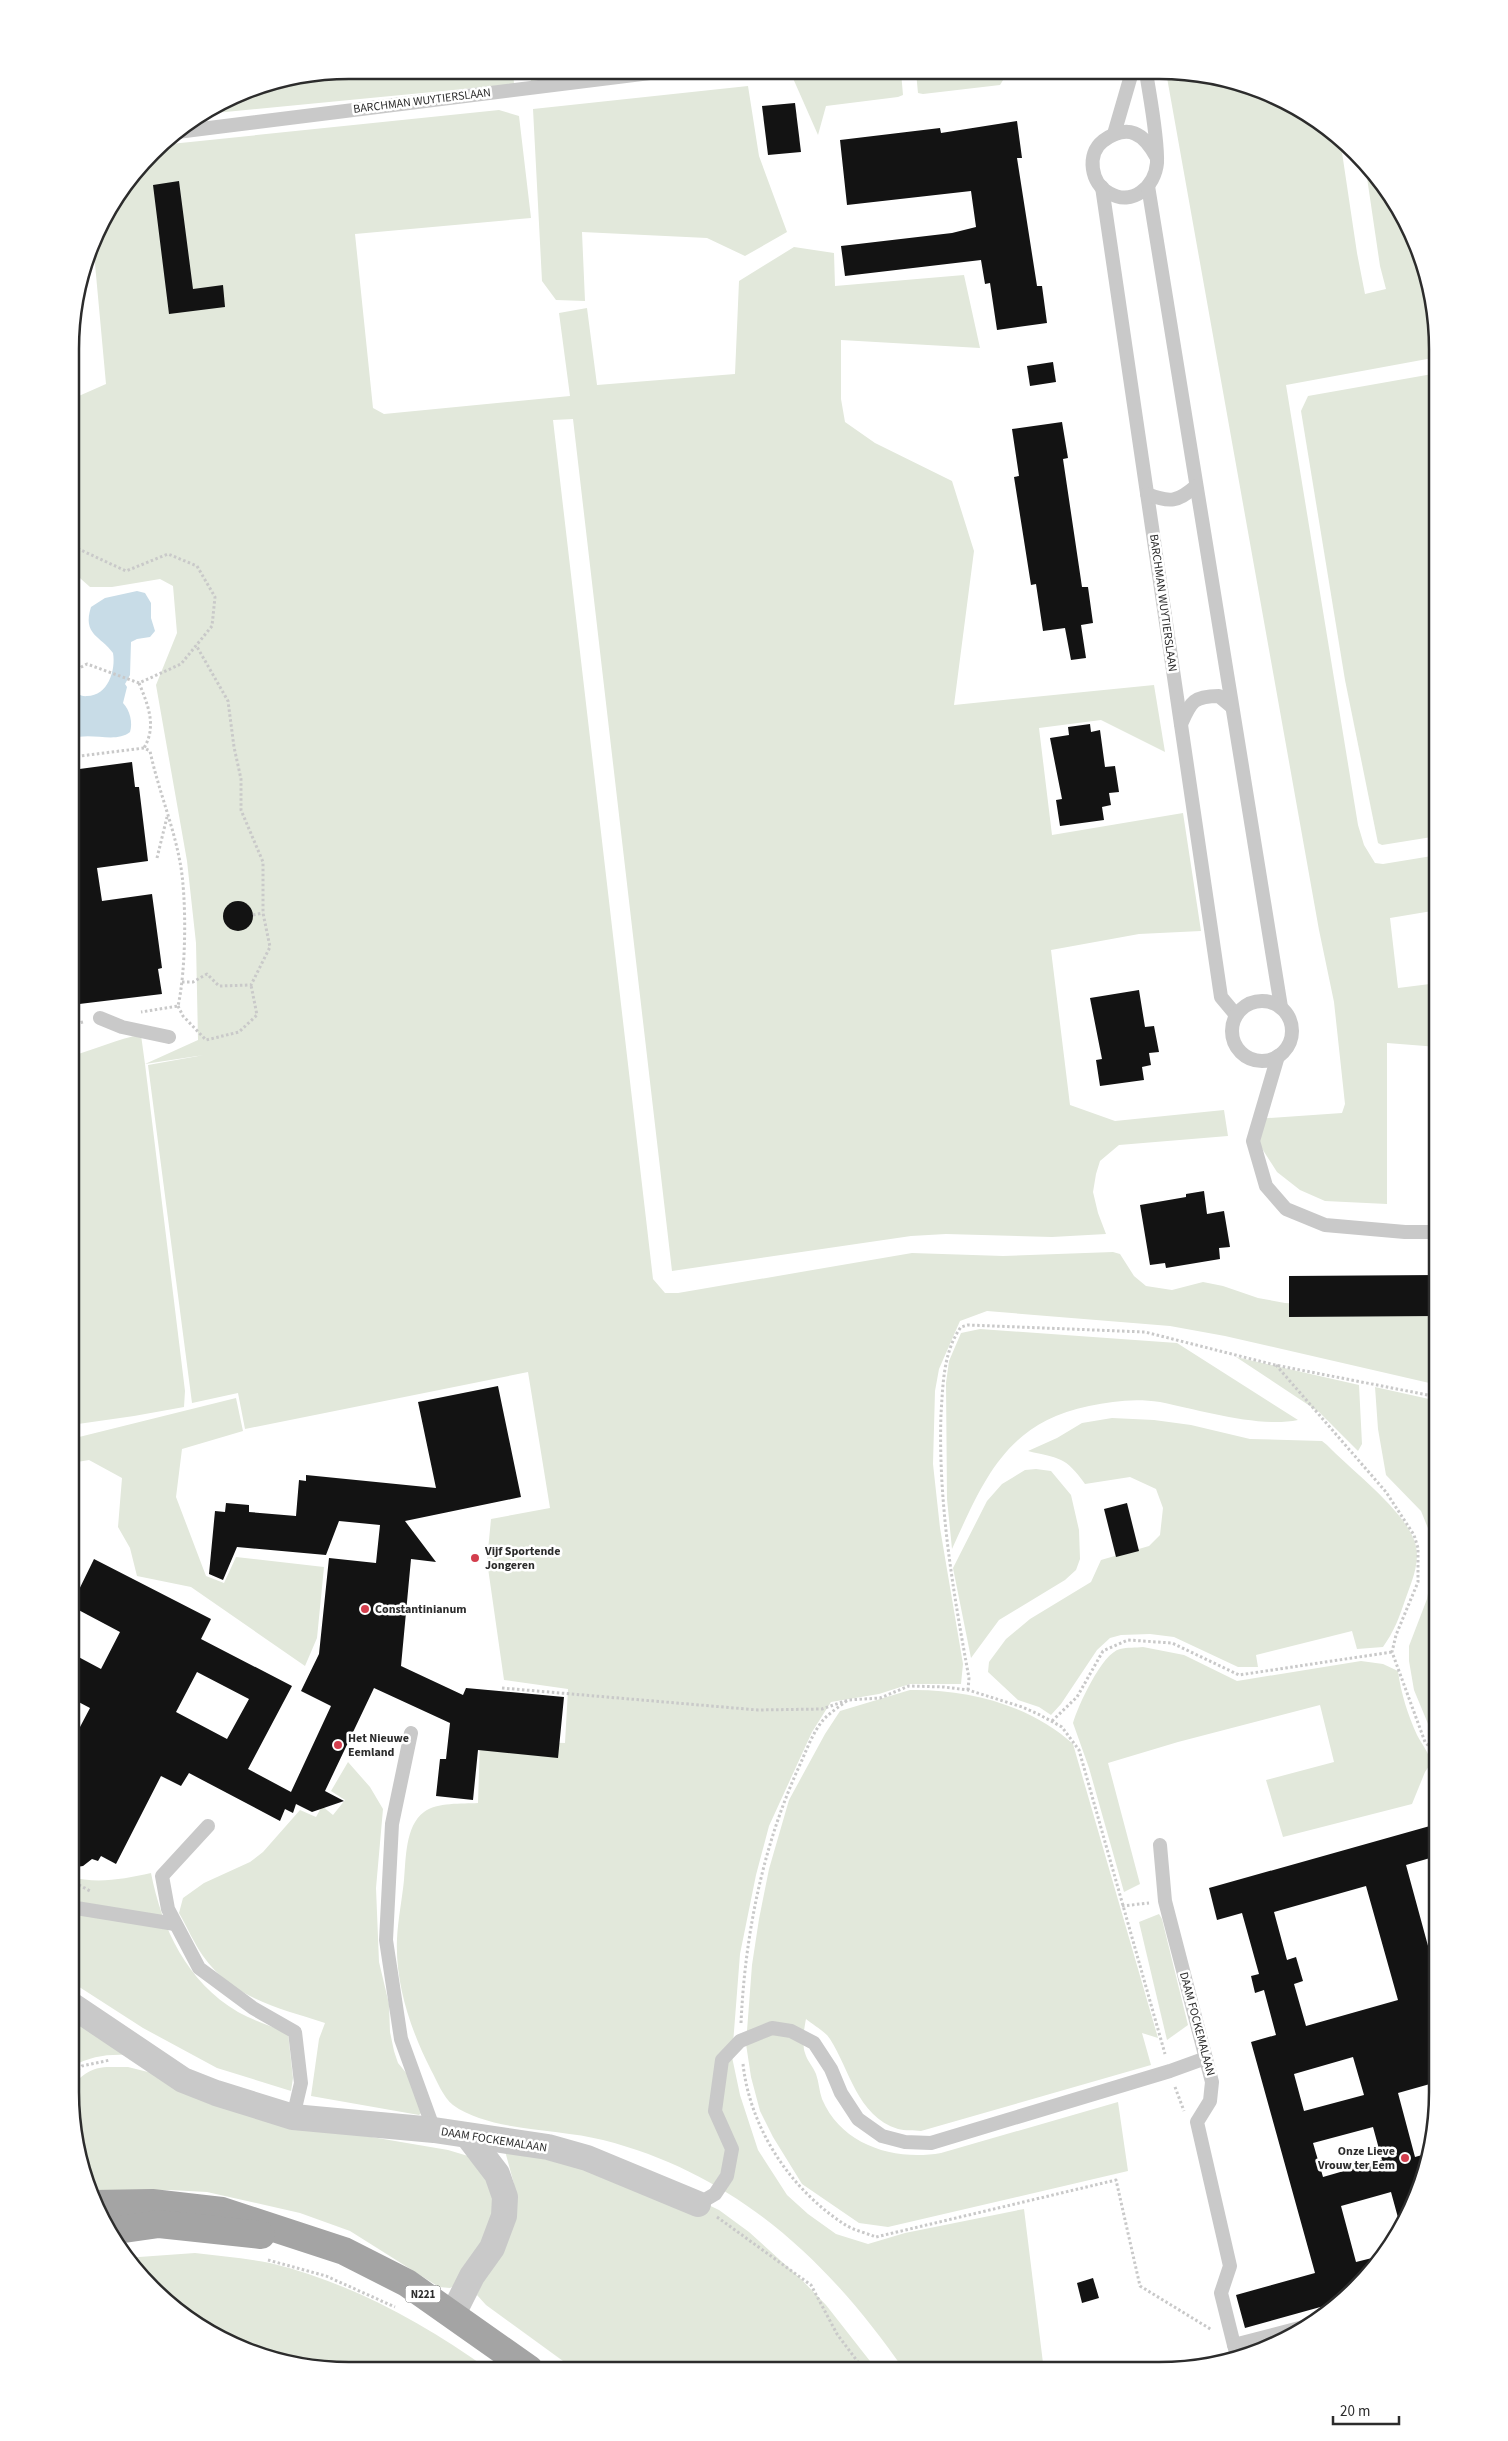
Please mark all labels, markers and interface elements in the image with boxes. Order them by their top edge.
street label: BARCHMAN WUYTIERSLAAN [352,84,492,118]
street label: BARCHMAN WUYTIERSLAAN [1145,533,1181,673]
place label: Vijf Sportende Jongeren [484,1543,560,1574]
marker: Vijf Sportende Jongeren [469,1552,481,1564]
place label: Constantinianum [375,1601,467,1618]
marker: Constantinianum [359,1603,371,1615]
place label: Het Nieuwe Eemland [348,1730,409,1761]
marker: Het Nieuwe Eemland [332,1739,344,1751]
street label: DAAM FOCKEMALAAN [1175,1970,1219,2078]
street label: DAAM FOCKEMALAAN [440,2123,548,2157]
place label: Onze Lieve Vrouw ter Eem [1317,2143,1395,2174]
marker: Onze Lieve Vrouw ter Eem [1399,2152,1411,2164]
road number: N221 [406,2286,440,2302]
scale bar [1333,2394,1399,2426]
text: 20 m [1340,2401,1370,2422]

